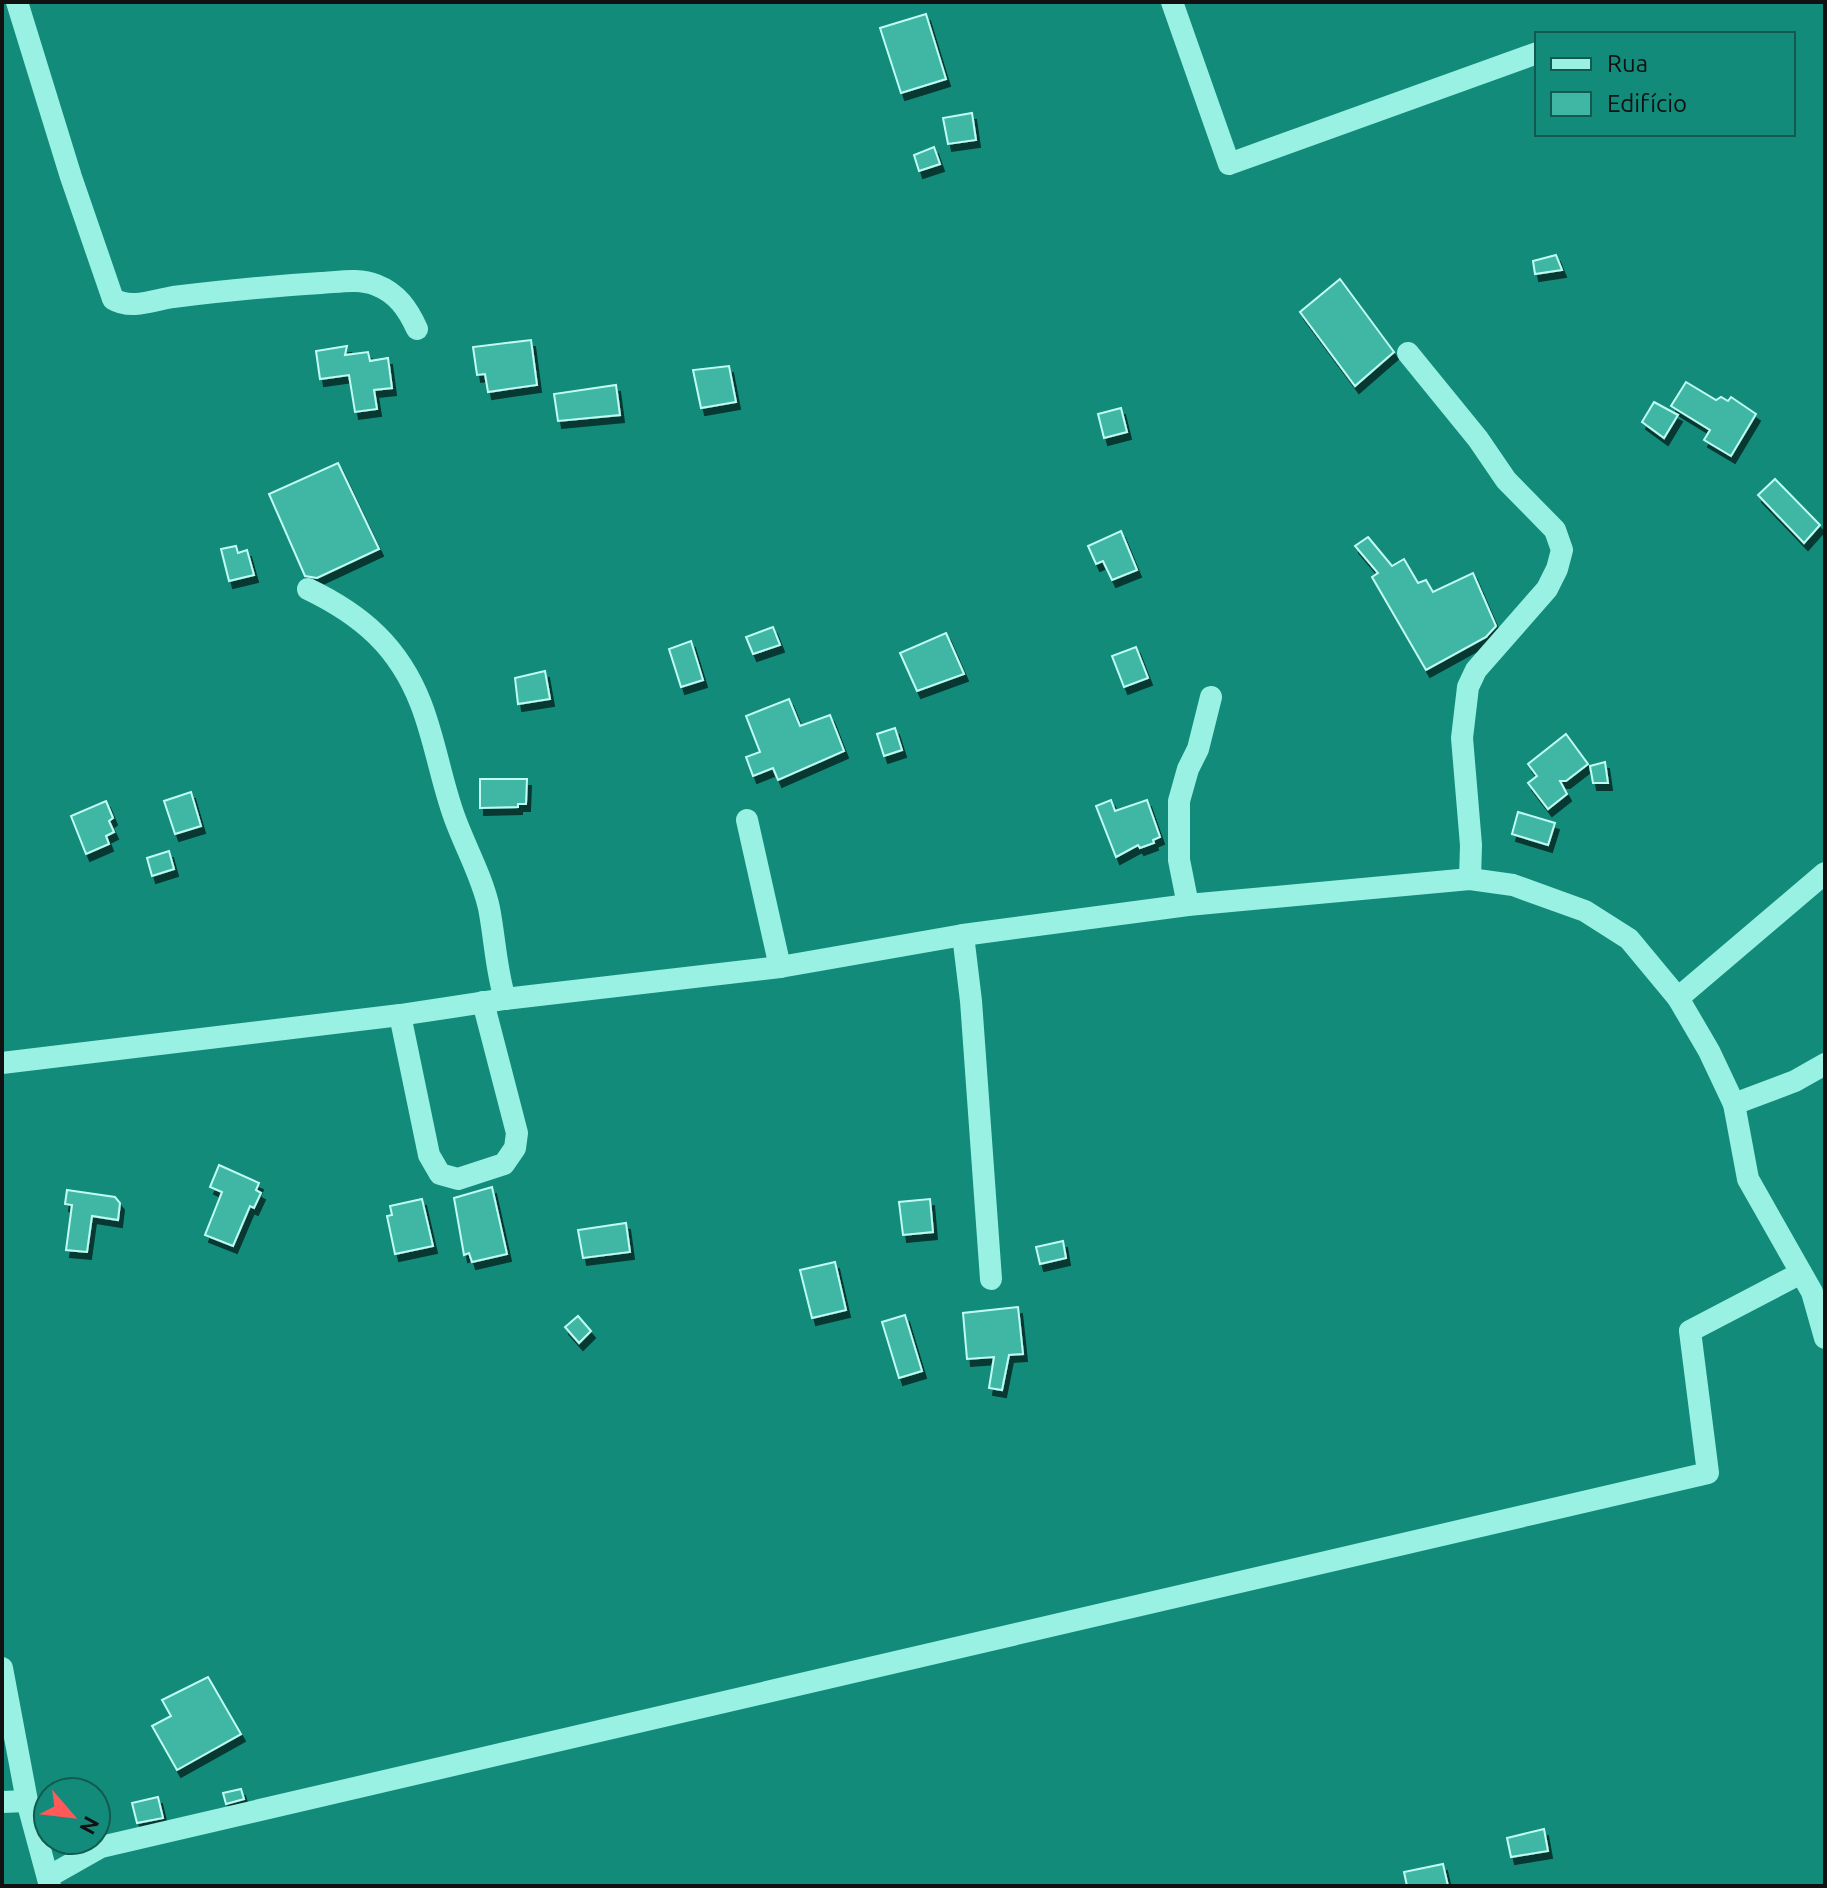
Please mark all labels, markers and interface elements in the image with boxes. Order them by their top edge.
legend [1535,32,1795,136]
text: Rua [1607,50,1648,77]
text: Edifício [1607,90,1687,117]
north arrow [32,1776,112,1856]
text: N [75,1813,105,1839]

